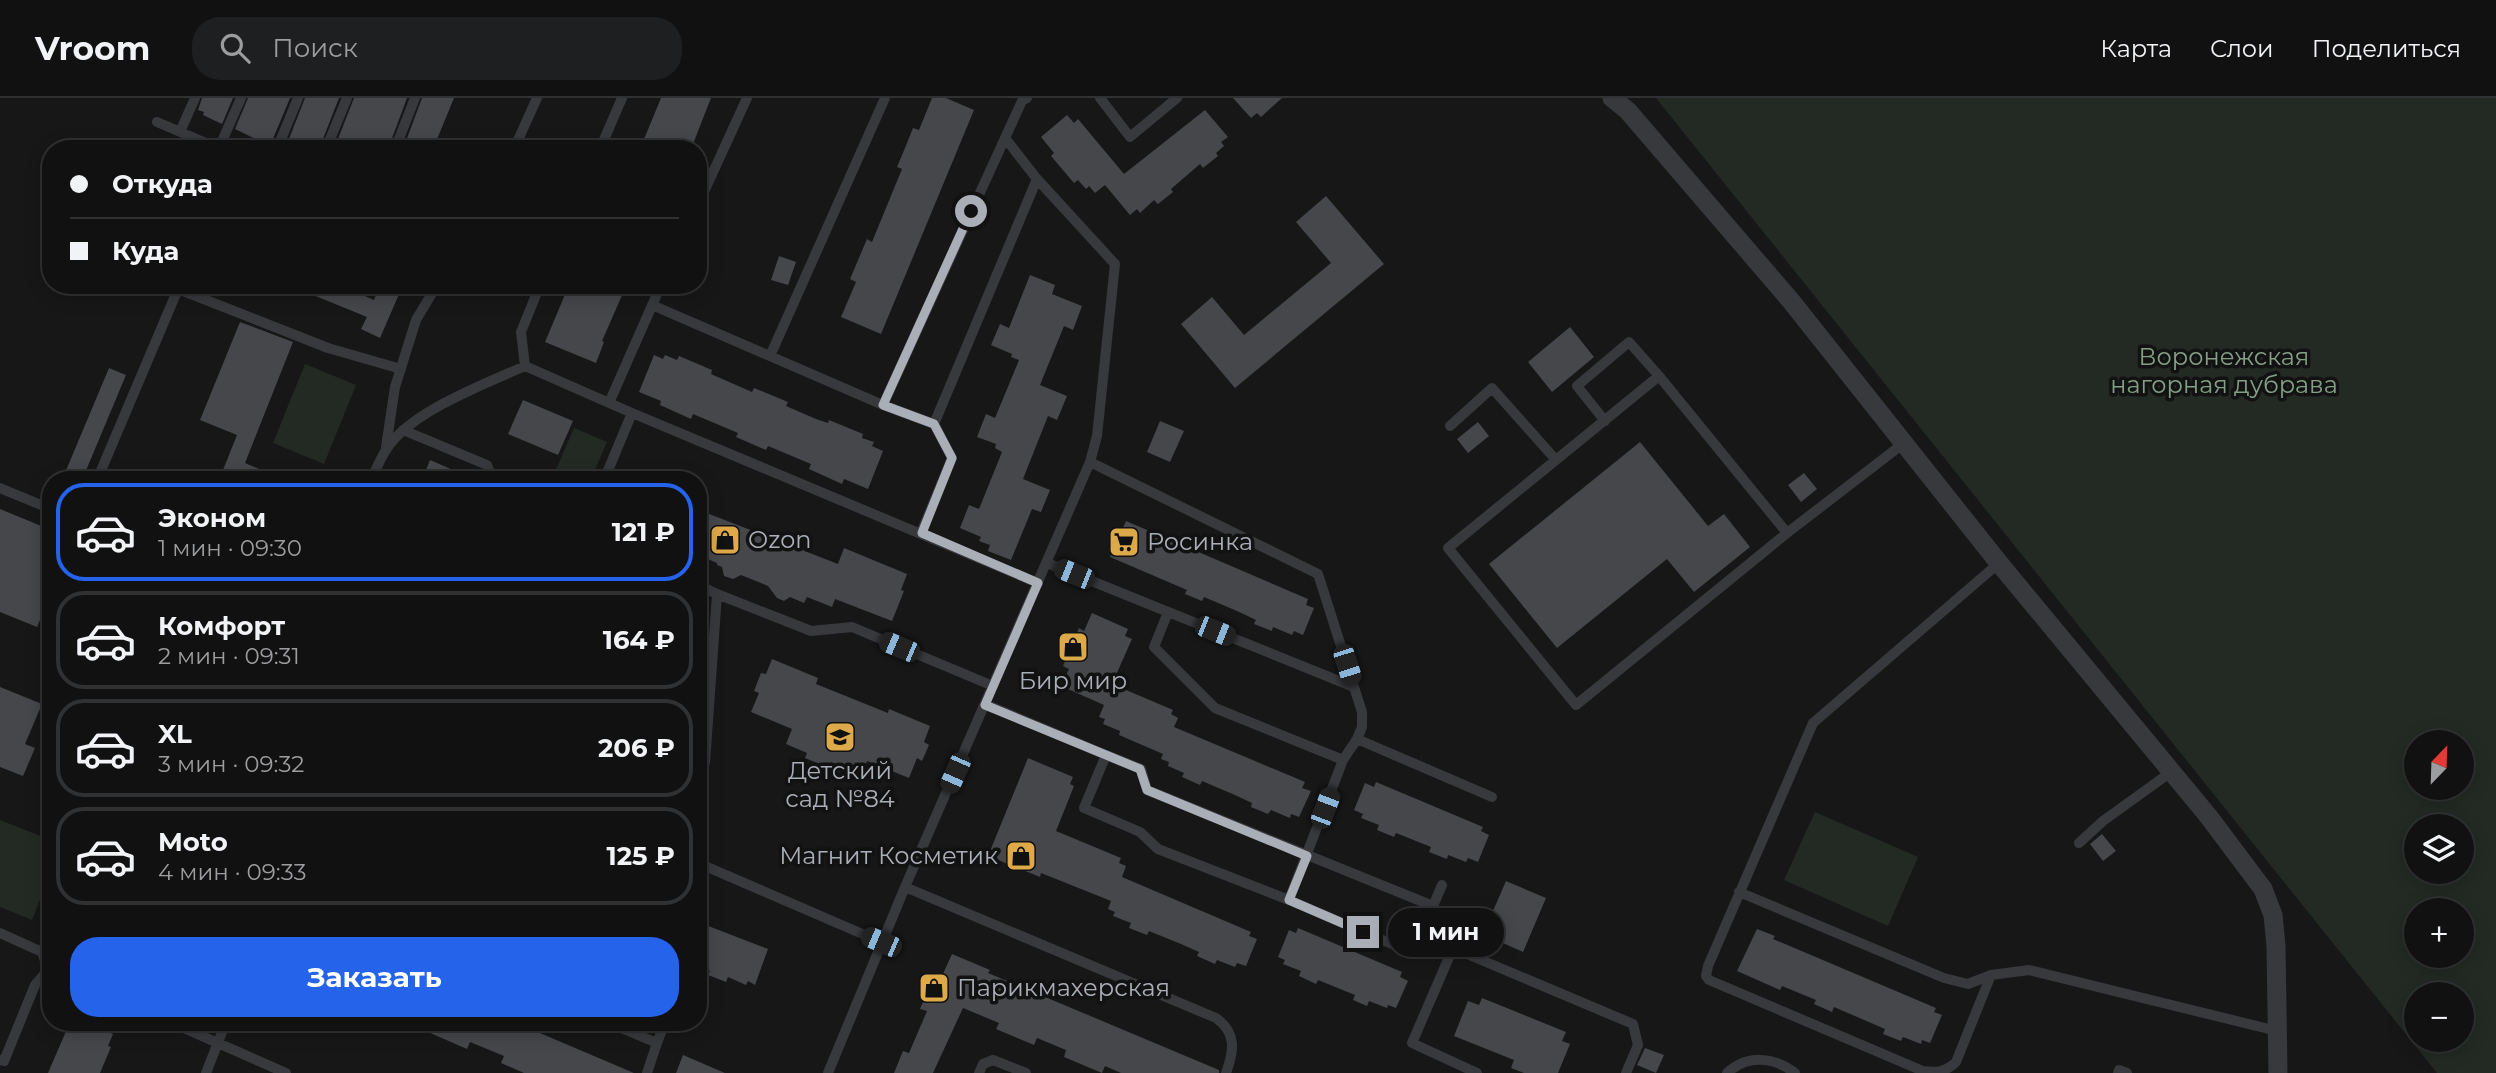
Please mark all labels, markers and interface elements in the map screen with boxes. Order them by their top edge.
search box [192,17,682,80]
text: Vroom [35,28,150,68]
icon: search [216,29,254,67]
text: Поиск [272,32,358,64]
text: Карта [2100,34,2172,63]
text: Слои [2210,34,2274,63]
text: Поделиться [2312,34,2461,63]
text: Откуда [112,168,213,200]
route start [955,195,987,227]
text: Куда [112,235,179,267]
park label: Воронежская нагорная дубрава [2110,342,2338,399]
icon: car [74,501,137,564]
text: Эконом [158,502,266,534]
text: 121 ₽ [612,516,675,548]
shop icon: Ozon [708,523,742,557]
place label: Ozon [748,525,811,554]
supermarket icon: Росинка [1107,525,1141,559]
place label: Росинка [1147,527,1253,556]
text: 1 мин · 09:30 [158,534,302,562]
car [1051,556,1098,592]
icon: car [74,609,137,672]
text: Комфорт [158,610,285,642]
car [1192,613,1239,649]
text: 164 ₽ [603,624,675,656]
car [876,629,923,665]
shop icon: Бир мир [1056,630,1090,664]
text: 2 мин · 09:31 [158,642,300,670]
car [1331,642,1364,688]
place label: Бир мир [1019,666,1127,695]
icon: car [74,717,137,780]
text: XL [158,718,192,750]
school or university icon: Детский сад №84 [823,720,857,754]
north arrow [2404,730,2474,800]
map controls [2404,730,2474,1052]
text: 206 ₽ [598,732,675,764]
text: 3 мин · 09:32 [158,750,304,778]
car [937,750,974,796]
place label: Детский сад №84 [785,756,895,813]
car [1308,785,1343,831]
button: layers [2404,814,2474,884]
icon: car [74,825,137,888]
text: Moto [158,826,228,858]
shop icon: Магнит Косметик [1004,839,1038,873]
text: 125 ₽ [606,840,675,872]
place label: Магнит Косметик [779,841,998,870]
text: 4 мин · 09:33 [158,858,307,886]
button: + [2404,898,2474,968]
callout: 1 мин [1388,908,1503,956]
route end [1347,916,1379,948]
text: 1 мин [1413,918,1479,946]
car [858,924,905,960]
button: Заказать [70,937,679,1017]
shop icon: Парикмахерская [917,971,951,1005]
place label: Парикмахерская [957,973,1170,1002]
button: − [2404,982,2474,1052]

